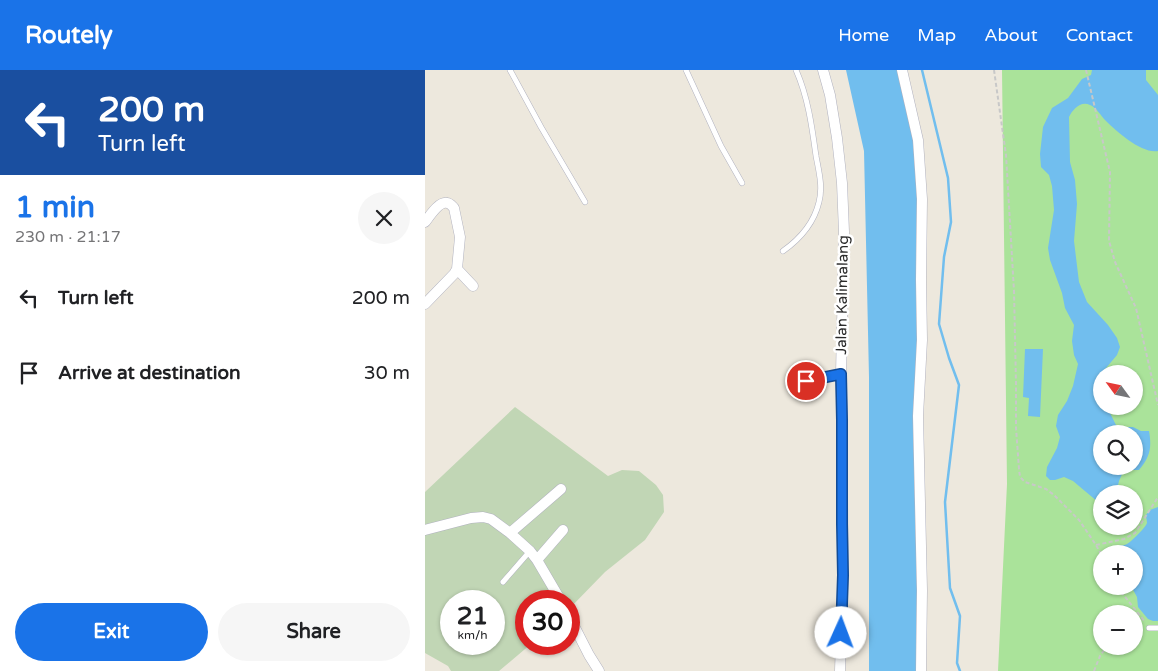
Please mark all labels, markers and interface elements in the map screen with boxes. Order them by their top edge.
text: Routely [25,21,113,50]
text: Home [838,24,889,46]
text: Map [917,24,956,46]
text: About [984,24,1038,46]
text: Contact [1066,24,1133,46]
text: 200 m [98,89,205,131]
icon: left [15,90,80,155]
text: Turn left [98,131,186,157]
text: 1 min [15,189,95,226]
button: close [358,192,410,244]
text: 230 m · 21:17 [15,227,121,247]
street label: Jalan Kalimalang [832,235,852,355]
icon: left [15,284,43,312]
text: Turn left [58,287,134,309]
text: 200 m [352,287,410,309]
icon: arrive [15,359,43,387]
pin [785,360,827,402]
text: Arrive at destination [58,362,241,384]
text: 30 m [364,362,410,384]
north arrow [1093,365,1143,415]
map controls [1093,365,1143,655]
icon: arrive [792,367,820,395]
button: search [1093,425,1143,475]
button: layers [1093,485,1143,535]
button: + [1093,545,1143,595]
speed limit sign: 30 [515,590,580,655]
text: 21 [457,601,488,631]
button: Exit [15,603,208,661]
button: Share [218,603,410,661]
button: − [1093,605,1143,655]
position arrow [814,606,866,658]
text: km/h [457,628,488,642]

